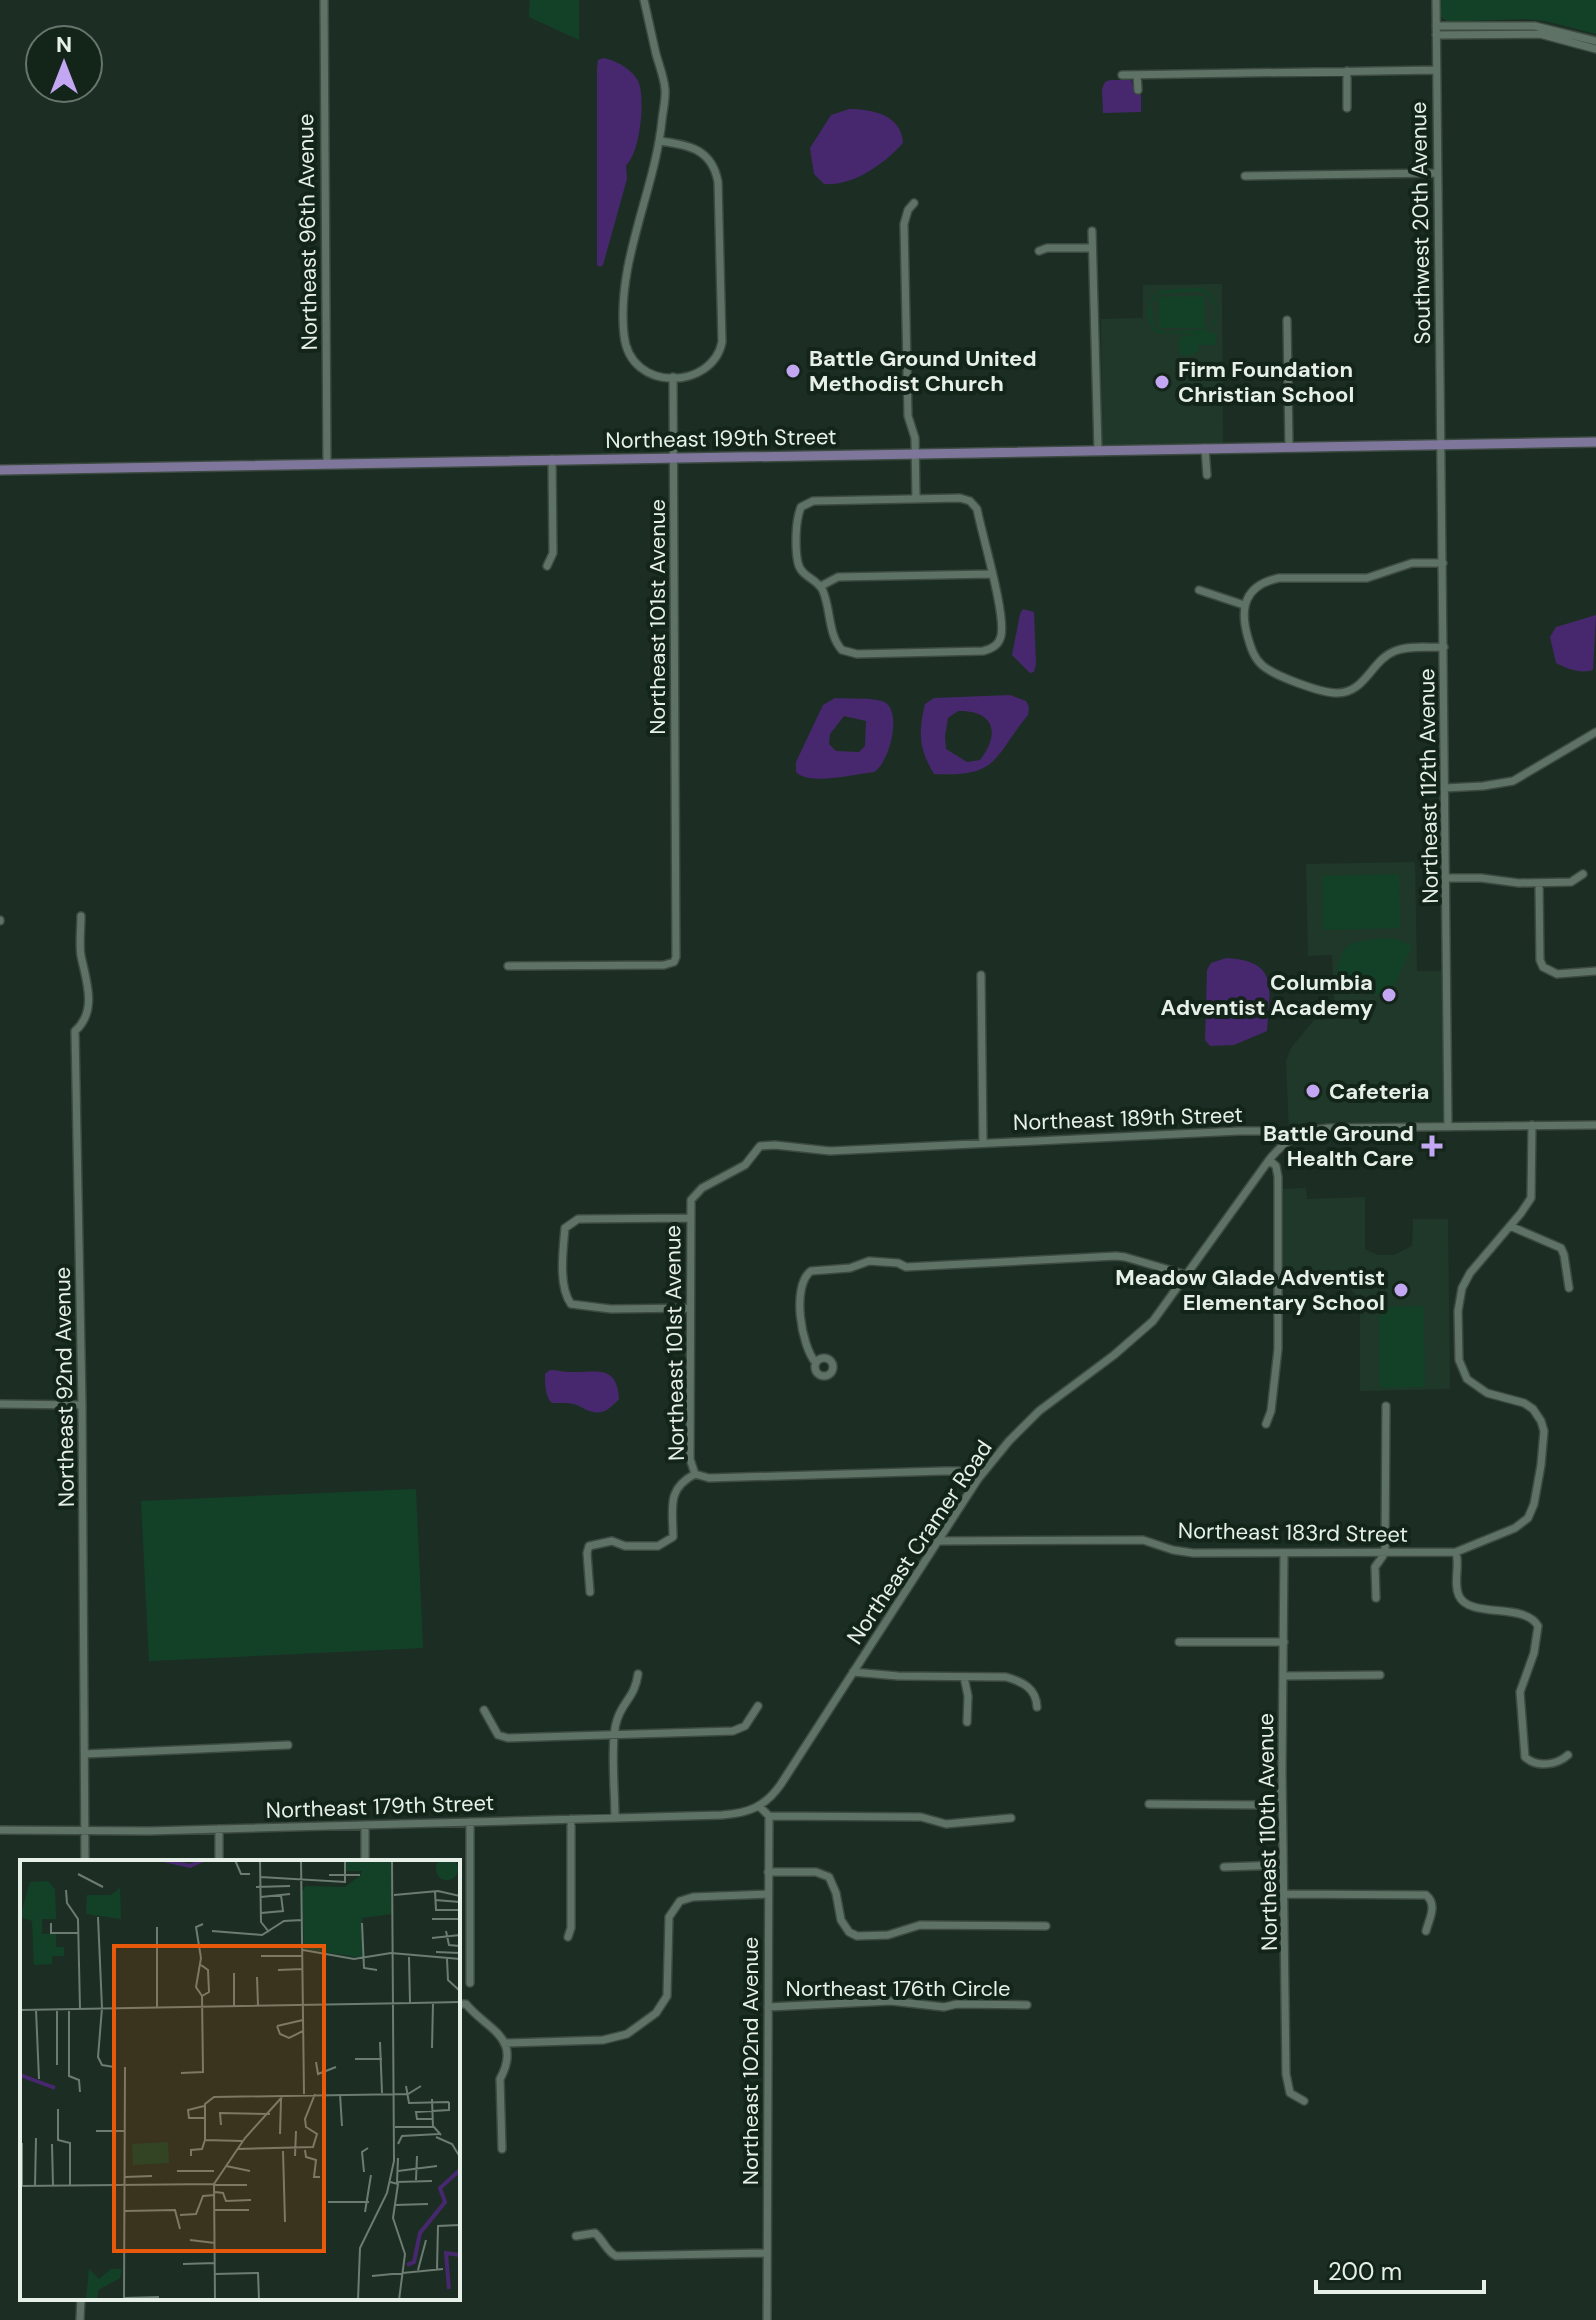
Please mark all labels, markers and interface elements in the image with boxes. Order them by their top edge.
north arrow [24,24,104,104]
text: N [56,30,72,59]
street label: Southwest 20th Avenue [1404,101,1437,345]
street label: Northeast 96th Avenue [291,113,324,351]
place label: Battle Ground United Methodist Church [809,344,1037,398]
place label: Firm Foundation Christian School [1178,355,1354,409]
marker: Battle Ground United Methodist Church [784,362,802,380]
marker: Firm Foundation Christian School [1153,373,1171,391]
street label: Northeast 199th Street [605,422,837,455]
street label: Northeast 101st Avenue [643,499,672,735]
street label: Northeast 112th Avenue [1412,668,1445,904]
place label: Columbia Adventist Academy [1161,968,1373,1022]
marker: Columbia Adventist Academy [1380,986,1398,1004]
place label: Cafeteria [1329,1077,1429,1106]
marker: Cafeteria [1304,1082,1322,1100]
street label: Northeast 189th Street [1013,1100,1243,1137]
place label: Battle Ground Health Care [1263,1119,1414,1173]
marker: Battle Ground Health Care [1421,1135,1443,1157]
street label: Northeast 101st Avenue [658,1225,691,1461]
place label: Meadow Glade Adventist Elementary School [1115,1263,1385,1317]
street label: Northeast 92nd Avenue [48,1267,81,1507]
marker: Meadow Glade Adventist Elementary School [1392,1281,1410,1299]
street label: Northeast Cramer Road [840,1435,999,1650]
street label: Northeast 183rd Street [1178,1516,1408,1549]
street label: Northeast 110th Avenue [1251,1713,1284,1951]
street label: Northeast 179th Street [265,1788,495,1825]
inset map [20,1860,460,2300]
street label: Northeast 102nd Avenue [736,1937,765,2185]
street label: Northeast 176th Circle [786,1974,1010,2003]
scale bar [1316,2244,1484,2294]
text: 200 m [1328,2256,1402,2287]

